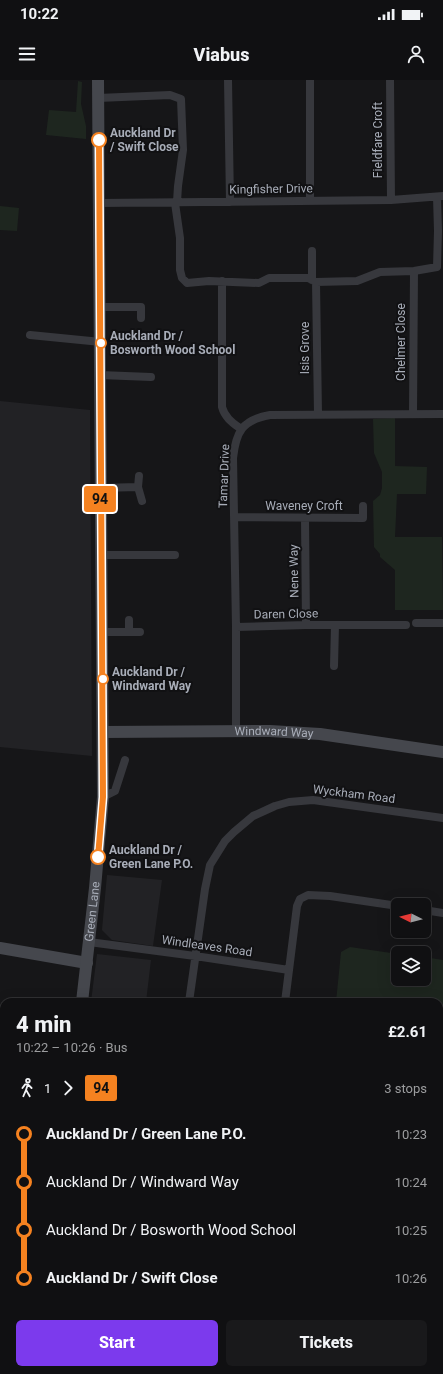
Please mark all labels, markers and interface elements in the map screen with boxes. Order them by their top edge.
text: 10:22 [20,5,59,23]
icon: menu [16,43,38,65]
icon: person [405,43,427,65]
text: Viabus [194,44,249,65]
street label: Fieldfare Croft [371,102,385,178]
place label: Auckland Dr / Swift Close [109,126,179,154]
marker: Auckland Dr / Swift Close [91,132,107,148]
street label: Kingfisher Drive [229,181,313,197]
street label: Chelmer Close [394,303,408,381]
street label: Isis Grove [298,322,312,374]
place label: Auckland Dr / Bosworth Wood School [110,329,235,357]
marker: Auckland Dr / Bosworth Wood School [95,337,107,349]
street label: Tamar Drive [216,444,232,508]
line badge: 94 [82,486,118,512]
text: 94 [92,491,108,507]
street label: Waveney Croft [265,499,343,513]
street label: Nene Way [287,544,301,598]
street label: Daren Close [254,606,318,622]
place label: Auckland Dr / Windward Way [112,665,192,693]
marker: Auckland Dr / Windward Way [97,673,109,685]
street label: Windward Way [235,724,314,741]
street label: Wyckham Road [312,782,396,806]
place label: Auckland Dr / Green Lane P.O. [109,843,193,871]
marker: Auckland Dr / Green Lane P.O. [90,849,106,865]
street label: Green Lane [82,881,103,942]
north arrow [391,898,431,938]
map controls [391,898,431,986]
street label: Windleaves Road [161,933,253,959]
button: layers [391,946,431,986]
text: 4 min [16,1012,71,1037]
text: £2.61 [388,1023,427,1041]
text: 10:22 – 10:26 · Bus [16,1040,128,1055]
icon: walk [16,1077,38,1099]
icon: forward [57,1077,79,1099]
text: 94 [93,1080,109,1096]
text: 1 [44,1081,51,1096]
text: 3 stops [384,1081,427,1096]
text: Auckland Dr / Green Lane P.O. [46,1125,246,1143]
text: 10:23 [395,1127,427,1142]
text: Auckland Dr / Windward Way [46,1173,239,1191]
text: 10:24 [395,1175,427,1190]
text: Auckland Dr / Bosworth Wood School [46,1221,296,1239]
text: 10:25 [395,1223,427,1238]
text: Auckland Dr / Swift Close [46,1269,218,1287]
text: 10:26 [395,1271,427,1286]
button: Start [16,1320,218,1366]
button: Tickets [226,1320,427,1366]

